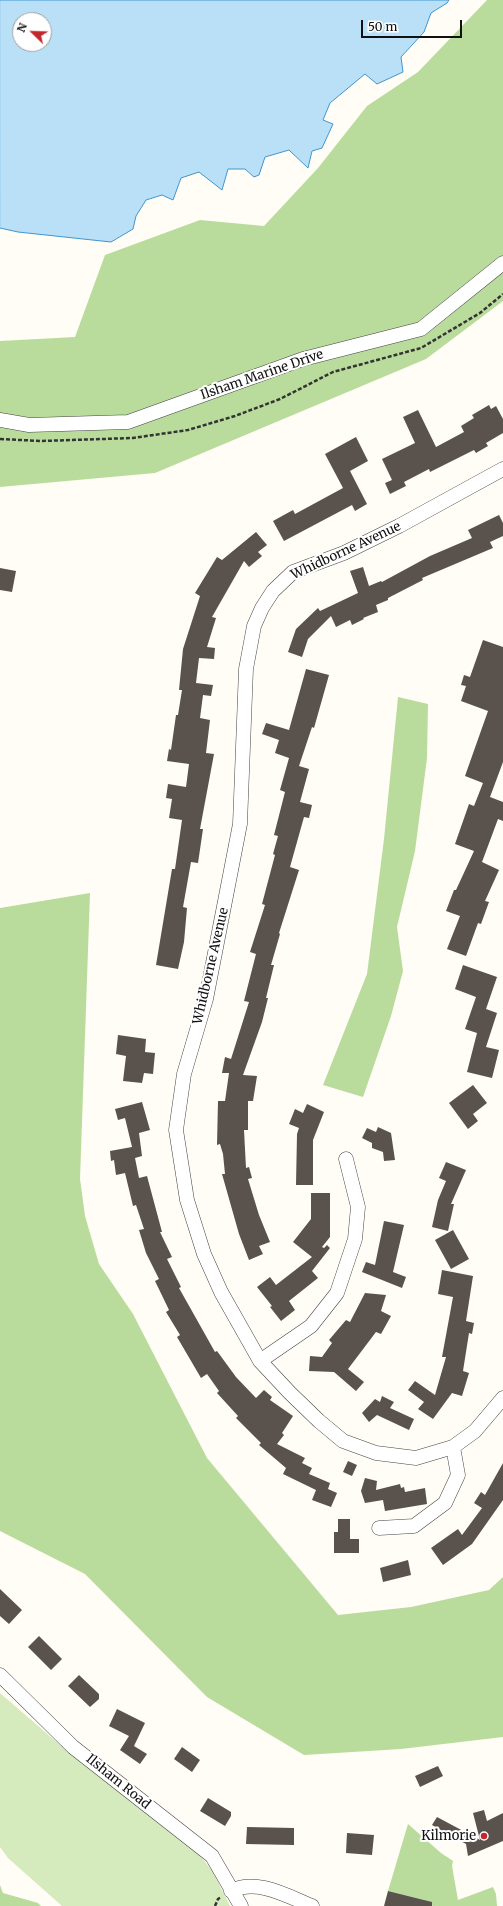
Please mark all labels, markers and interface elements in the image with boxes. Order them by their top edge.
north arrow [12,12,52,52]
scale bar [363,12,464,38]
text: 50 m [368,19,397,34]
text: N [14,21,30,34]
street label: Ilsham Marine Drive [199,347,325,403]
street label: Whidborne Avenue [289,519,403,583]
street label: Whidborne Avenue [190,906,232,1026]
street label: Ilsham Road [83,1751,153,1813]
place label: Kilmorie [421,1828,476,1844]
marker: Kilmorie [479,1831,489,1841]

